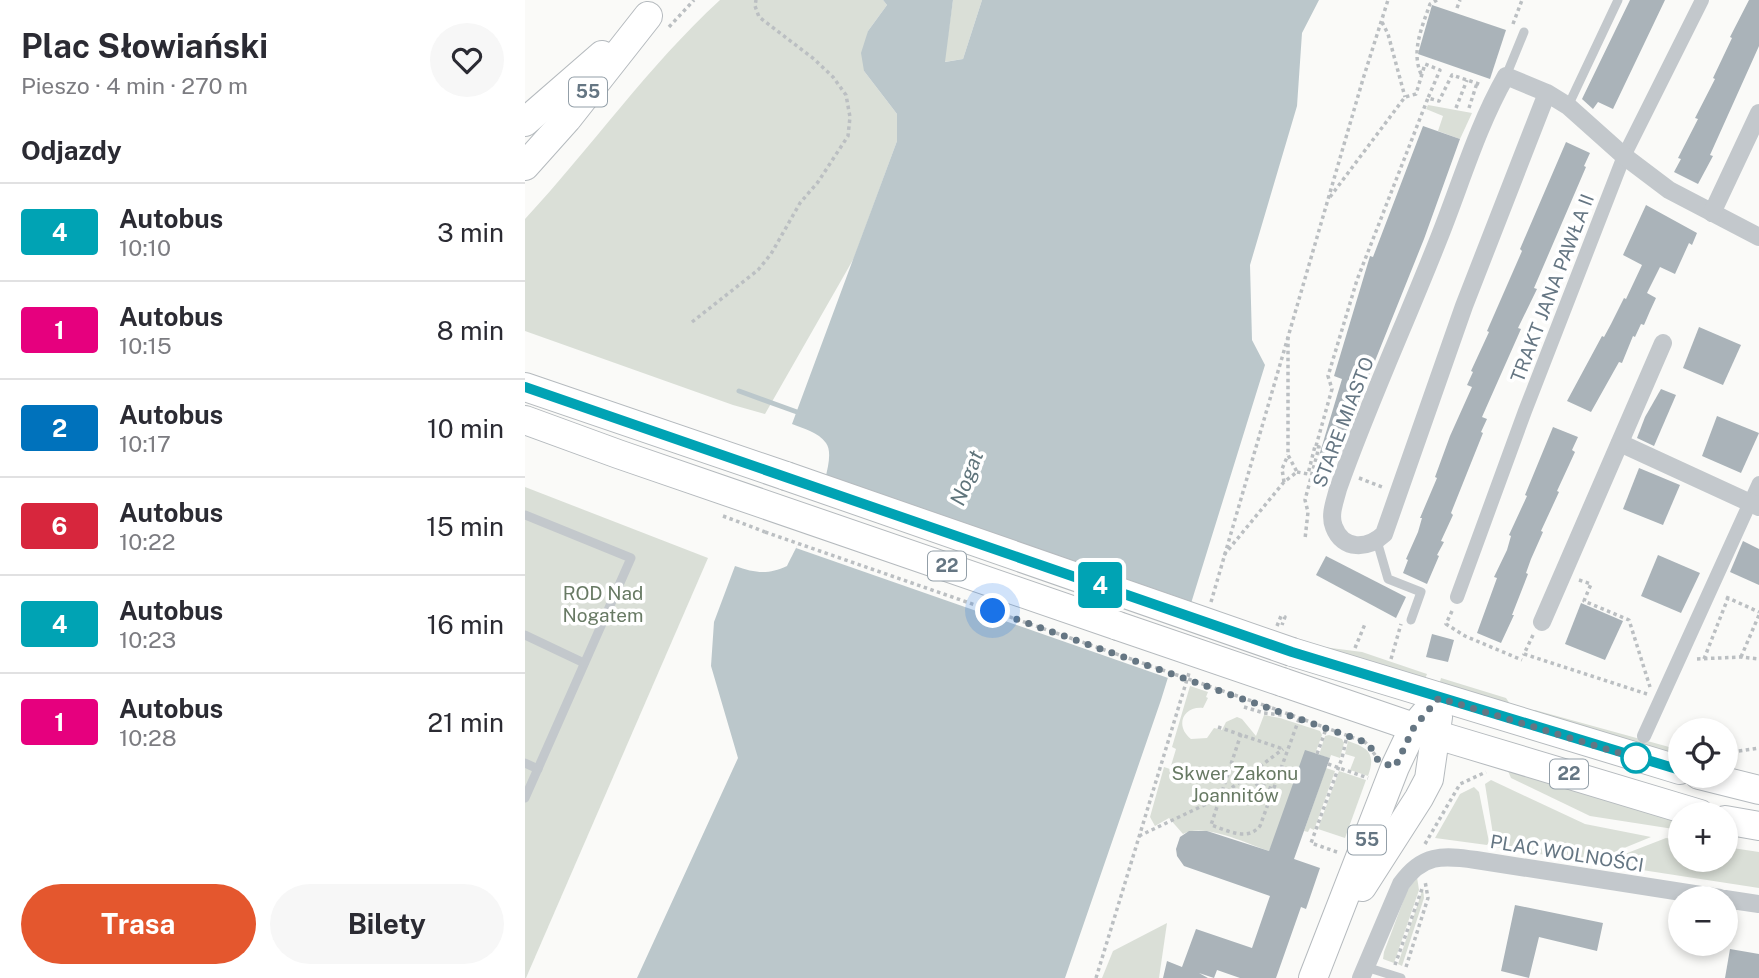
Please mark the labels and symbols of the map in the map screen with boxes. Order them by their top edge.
road number: 55 [569,78,607,106]
street label: TRAKT JANA PAWŁA II [1506,191,1598,385]
street label: STARE MIASTO [1308,354,1378,490]
water label: Nogat [945,447,988,509]
road number: 22 [928,552,966,580]
line badge: 4 [1077,562,1123,608]
park label: ROD Nad Nogatem [563,582,643,626]
your location [975,593,1010,628]
unlabelled marker [1621,743,1651,773]
road number: 22 [1550,760,1588,788]
park label: Skwer Zakonu Joannitów [1172,762,1298,806]
road number: 55 [1348,826,1386,854]
street label: PLAC WOLNOŚCI [1489,830,1645,876]

